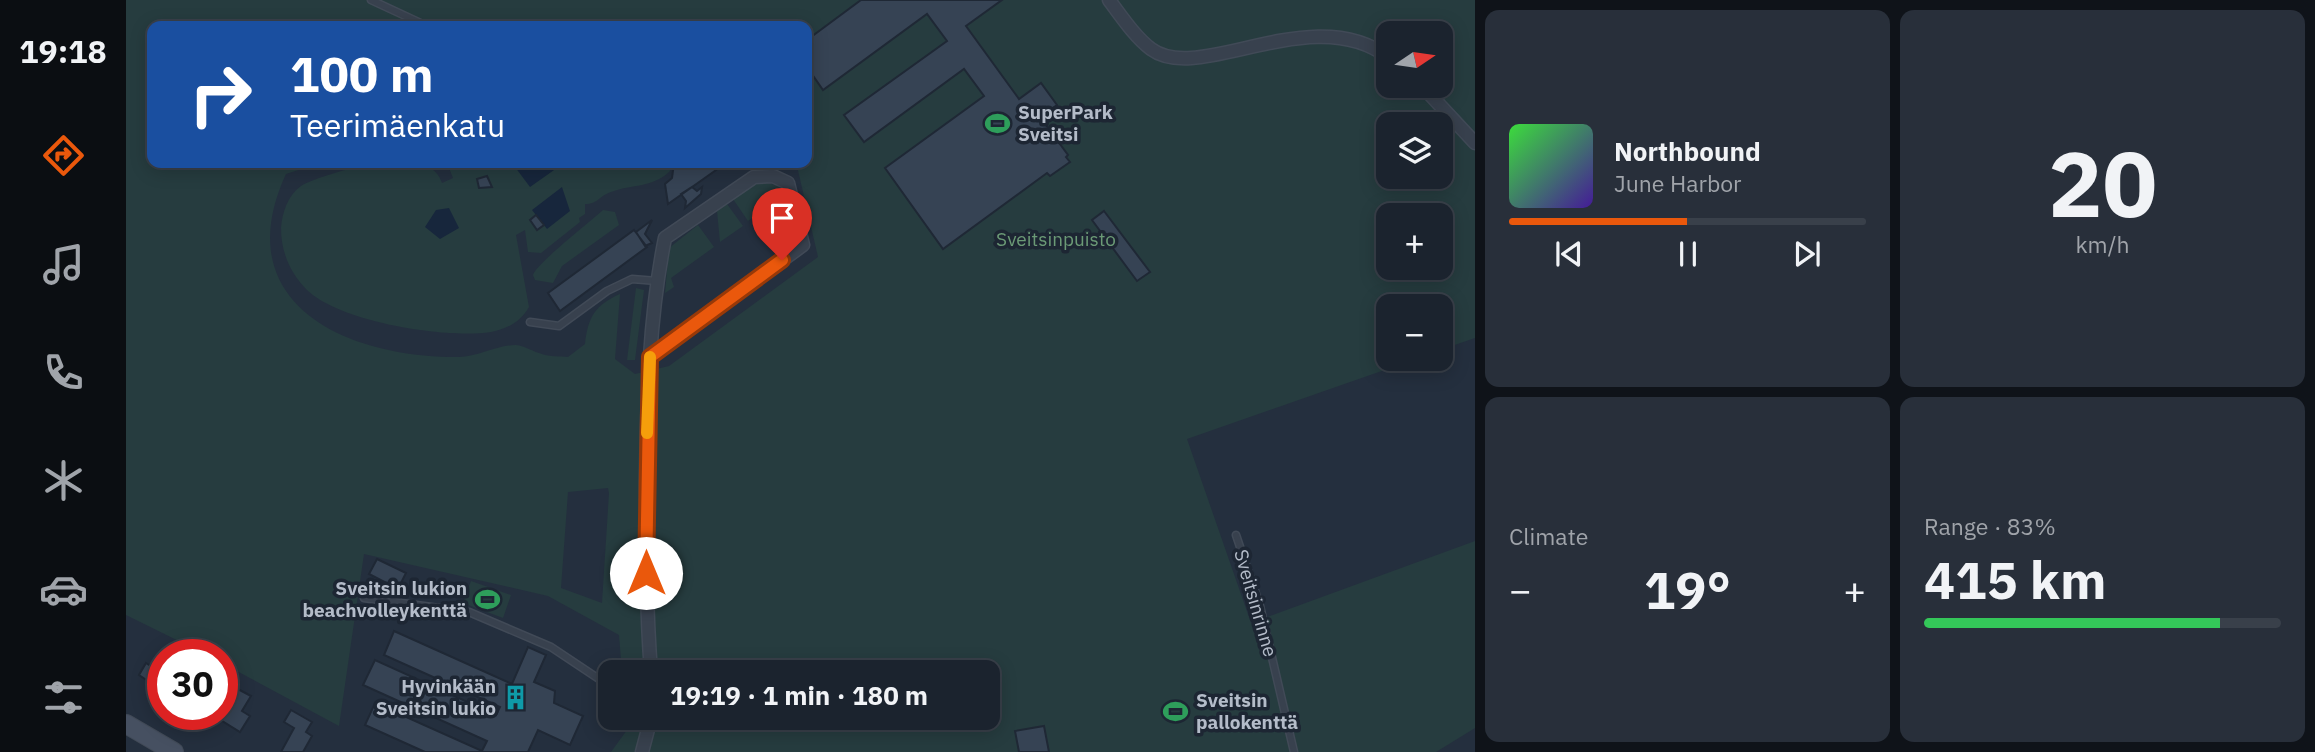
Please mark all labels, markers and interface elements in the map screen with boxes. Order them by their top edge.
north arrow [1376,21,1452,98]
map controls [1376,21,1453,371]
text: 19:18 [19,30,107,72]
text: 100 m [290,42,434,105]
icon: right [175,49,266,140]
place label: SuperPark Sveitsi [1018,100,1113,146]
text: Teerimäenkatu [290,104,505,146]
sports icon: SuperPark Sveitsi [984,109,1012,137]
button: layers [1376,112,1453,189]
text: 20 [2048,124,2157,242]
icon: directions [39,131,88,180]
text: Northbound [1614,134,1761,168]
text: June Harbor [1614,168,1742,198]
pin [752,188,812,260]
icon: arrive [763,199,801,237]
button: + [1376,203,1453,280]
park label: Sveitsinpuisto [996,227,1116,251]
text: km/h [2075,229,2130,259]
icon: previous [1550,235,1588,273]
icon: pause [1669,235,1707,273]
icon: next [1788,235,1826,273]
icon: music [39,240,88,289]
button: − [1376,294,1453,371]
icon: phone [39,348,88,397]
icon: climate [39,456,88,505]
text: Range · 83% [1924,511,2056,541]
text: Climate [1509,521,1588,551]
position arrow [609,536,683,610]
text: 415 km [1924,546,2106,613]
street label: Sveitsinrinne [1229,547,1283,659]
text: 19° [1644,556,1731,623]
icon: car [39,565,88,614]
text: − [1509,565,1532,614]
text: + [1843,565,1866,614]
place label: Sveitsin lukion beachvolleykenttä [302,576,467,622]
sports icon: Sveitsin lukion beachvolleykenttä [473,585,501,613]
speed limit sign: 30 [147,639,238,730]
icon: filters [39,673,88,722]
place label: Hyvinkään Sveitsin lukio [376,674,496,720]
text: 19:19 · 1 min · 180 m [670,678,928,712]
building icon: Hyvinkään Sveitsin lukio [502,683,530,711]
place label: Sveitsin pallokenttä [1196,688,1298,734]
sports icon: Sveitsin pallokenttä [1162,697,1190,725]

